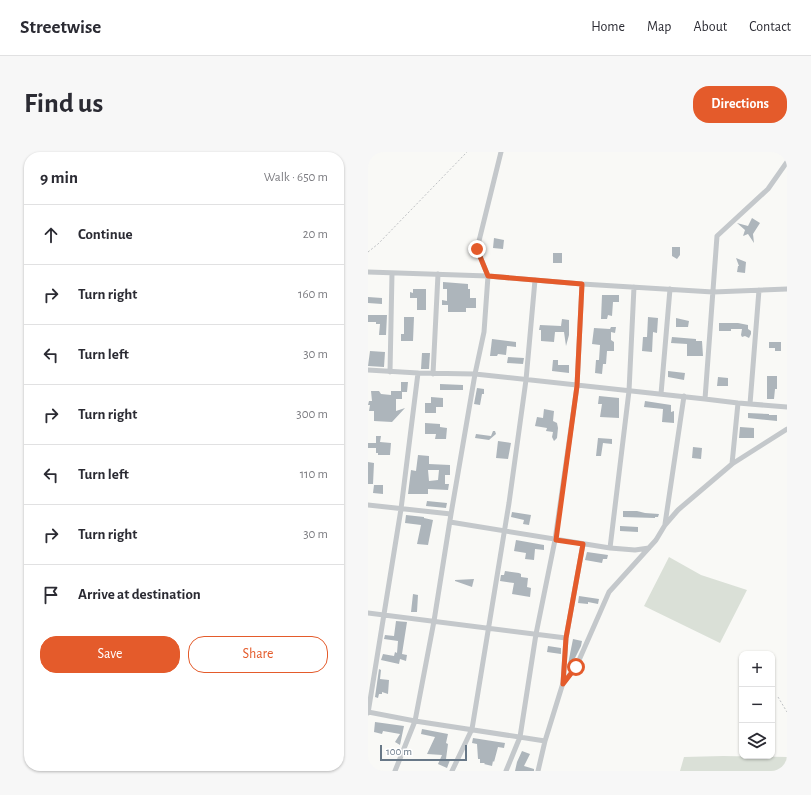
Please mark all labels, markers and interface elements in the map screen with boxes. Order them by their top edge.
text: Streetwise [20,18,101,37]
text: Home [591,20,625,34]
text: Map [647,20,671,34]
text: About [693,20,727,34]
text: Contact [749,20,791,34]
button: Directions [693,86,787,123]
text: Find us [24,90,103,118]
text: 9 min [40,169,78,186]
text: Walk · 650 m [264,171,328,184]
icon: ahead [40,224,62,246]
text: Continue [78,227,133,242]
text: 20 m [303,228,328,241]
route end [468,240,486,258]
icon: right [40,284,62,306]
text: Turn right [78,287,137,302]
text: 160 m [298,288,328,301]
icon: left [40,344,62,366]
text: Turn left [78,347,129,362]
text: 30 m [303,348,328,361]
icon: right [40,404,62,426]
text: Turn right [78,407,137,422]
text: 300 m [296,408,328,421]
icon: left [40,464,62,486]
text: Turn left [78,467,129,482]
text: 110 m [300,468,328,481]
icon: right [40,524,62,546]
text: Turn right [78,527,137,542]
text: 30 m [303,528,328,541]
icon: arrive [40,584,62,606]
text: Arrive at destination [78,587,201,602]
button: Save [40,636,180,673]
button: Share [188,636,328,673]
map controls [739,651,775,759]
button: + [739,651,775,687]
route start [567,658,585,676]
button: − [739,687,775,723]
button: layers [739,723,775,759]
scale bar [380,743,467,762]
text: 100 m [386,746,412,757]

